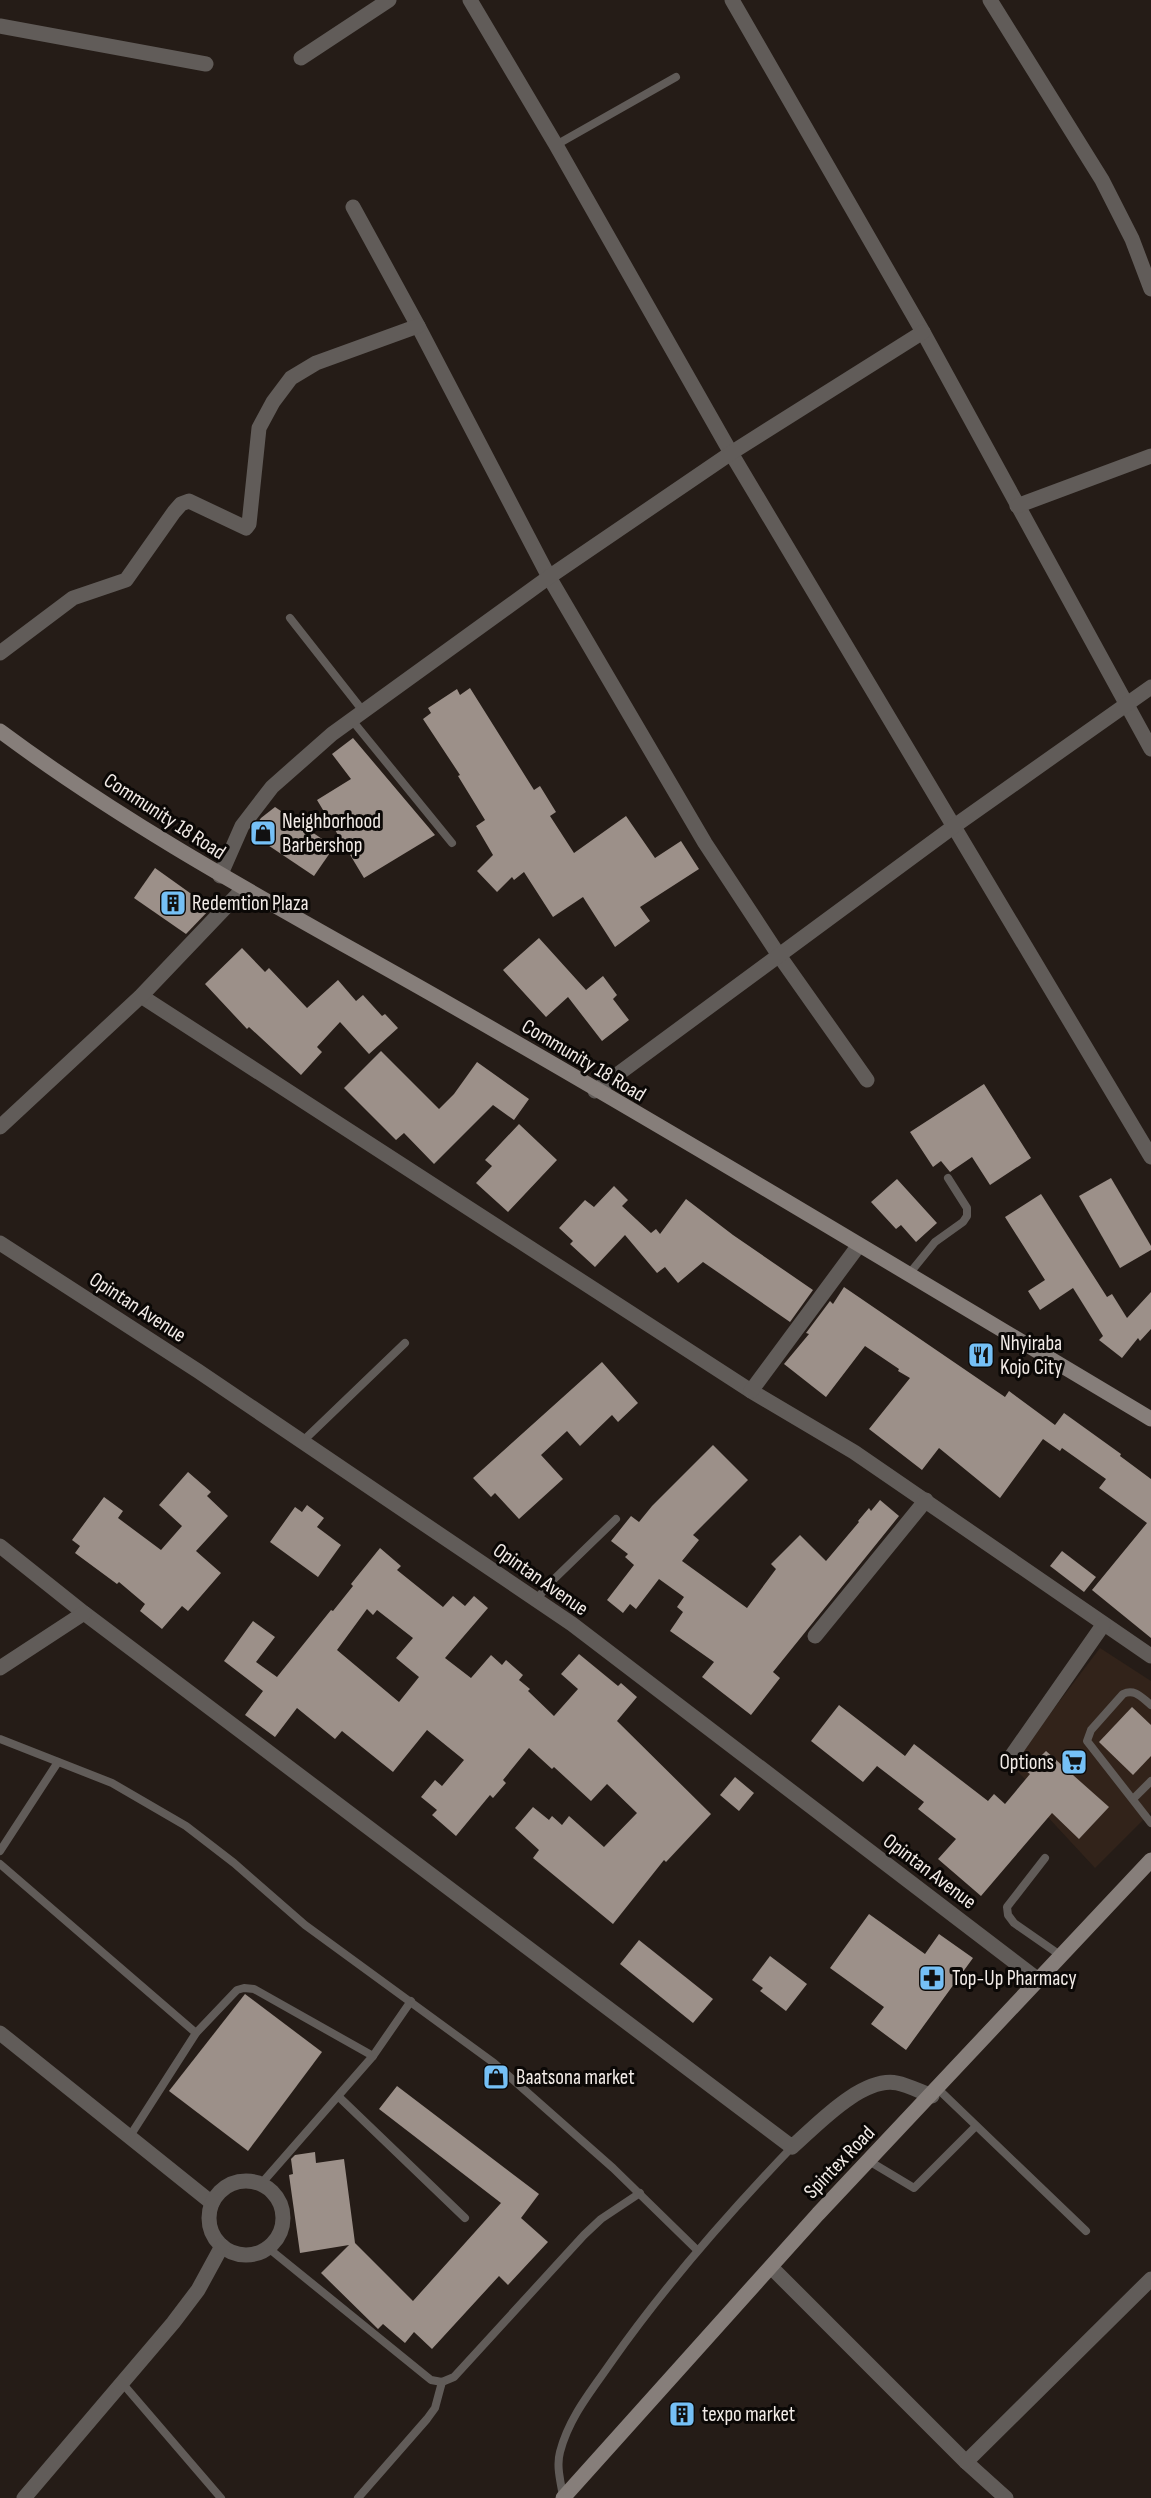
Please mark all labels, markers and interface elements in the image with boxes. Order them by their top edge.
street label: Community 18 Road [99,768,230,865]
place label: Neighborhood Barbershop [282,809,381,858]
shop icon: Neighborhood Barbershop [248,818,278,848]
building icon: Redemtion Plaza [158,888,188,918]
place label: Redemtion Plaza [192,891,309,916]
street label: Community 18 Road [517,1014,650,1107]
street label: Opintan Avenue [85,1267,191,1348]
place label: Nhyiraba Kojo City [1000,1331,1062,1380]
restaurant icon: Nhyiraba Kojo City [966,1340,996,1370]
street label: Opintan Avenue [488,1538,593,1621]
supermarket icon: Options [1059,1747,1089,1777]
place label: Options [999,1750,1054,1775]
street label: Opintan Avenue [878,1828,981,1915]
pharmacy icon: Top-Up Pharmacy [917,1963,947,1993]
place label: Top-Up Pharmacy [952,1966,1077,1991]
shop icon: Baatsona market [481,2062,511,2092]
place label: Baatsona market [516,2065,635,2090]
street label: Spintex Road [799,2121,880,2204]
building icon: texpo market [667,2399,697,2429]
place label: texpo market [702,2402,795,2427]

